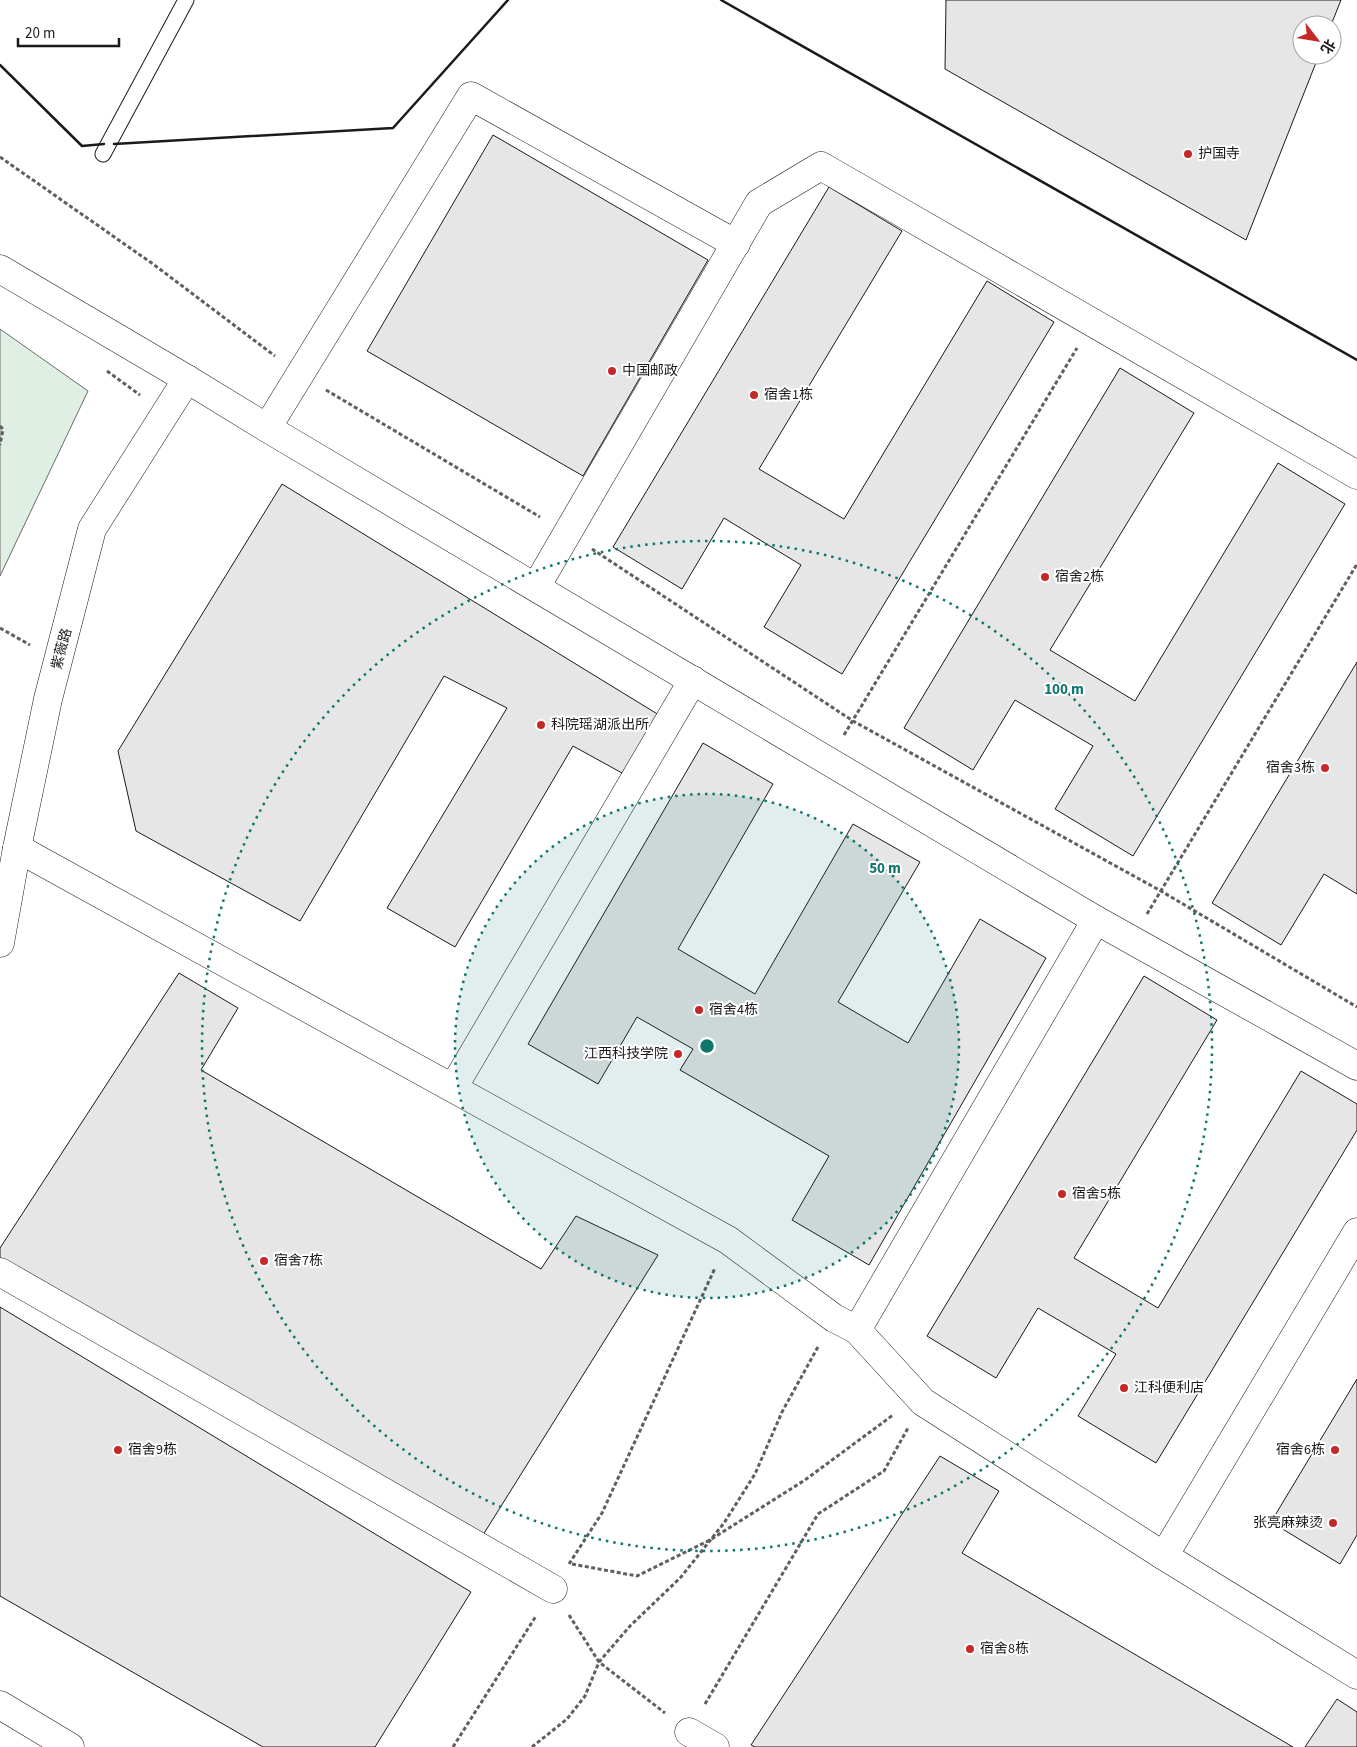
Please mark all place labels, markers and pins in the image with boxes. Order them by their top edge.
place label: 护国寺 [1198,144,1240,164]
marker: 护国寺 [1182,148,1194,160]
place label: 中国邮政 [622,361,678,381]
marker: 中国邮政 [606,365,618,377]
place label: 宿舍1栋 [764,385,813,405]
marker: 宿舍1栋 [748,389,760,401]
place label: 宿舍2栋 [1055,567,1104,587]
marker: 宿舍2栋 [1039,571,1051,583]
place label: 科院瑶湖派出所 [551,715,649,735]
marker: 科院瑶湖派出所 [535,719,547,731]
place label: 宿舍3栋 [1266,758,1315,778]
marker: 宿舍3栋 [1319,762,1331,774]
place label: 宿舍4栋 [709,1000,758,1020]
marker: 宿舍4栋 [693,1004,705,1016]
centre of rings [698,1037,716,1055]
place label: 江西科技学院 [584,1044,668,1064]
marker: 江西科技学院 [672,1048,684,1060]
place label: 宿舍5栋 [1072,1184,1121,1204]
marker: 宿舍5栋 [1056,1188,1068,1200]
place label: 宿舍7栋 [274,1251,323,1271]
marker: 宿舍7栋 [258,1255,270,1267]
place label: 江科便利店 [1134,1378,1204,1398]
marker: 江科便利店 [1118,1382,1130,1394]
place label: 宿舍9栋 [128,1440,177,1460]
place label: 宿舍6栋 [1276,1440,1325,1460]
marker: 宿舍9栋 [112,1444,124,1456]
marker: 宿舍6栋 [1329,1444,1341,1456]
place label: 张亮麻辣烫 [1253,1513,1323,1533]
marker: 张亮麻辣烫 [1327,1517,1339,1529]
place label: 宿舍8栋 [980,1639,1029,1659]
marker: 宿舍8栋 [964,1643,976,1655]

